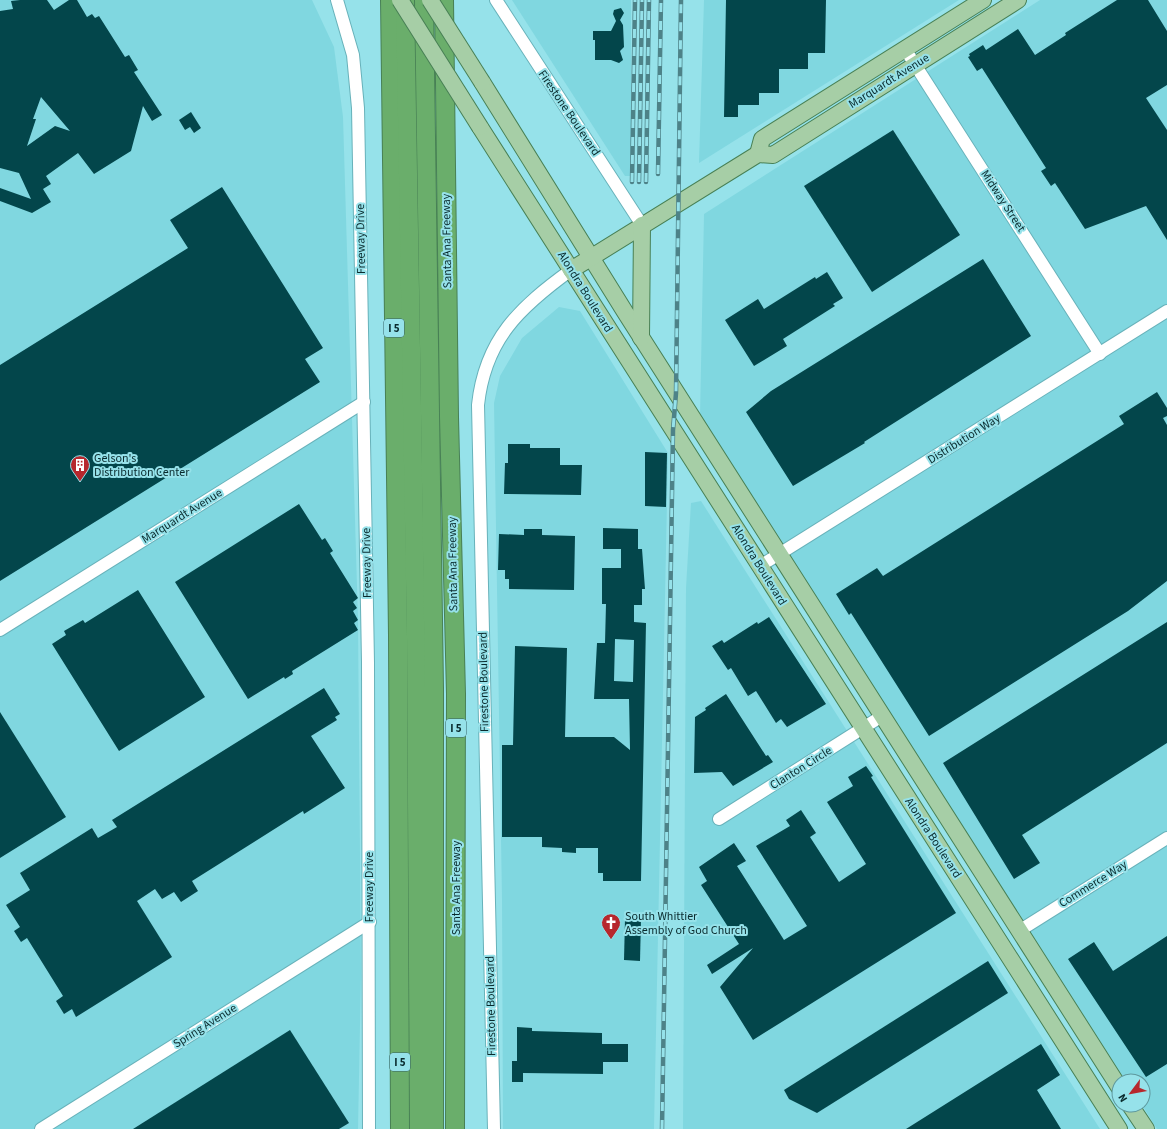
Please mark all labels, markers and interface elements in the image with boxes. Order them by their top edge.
street label: Marquardt Avenue [845,49,933,113]
street label: Firestone Boulevard [534,67,604,159]
street label: Midway Street [977,167,1029,235]
street label: Santa Ana Freeway [438,193,456,288]
street label: Freeway Drive [352,204,370,274]
street label: Alondra Boulevard [553,248,617,336]
road number: I 5 [384,319,404,337]
street label: Distribution Way [924,410,1004,468]
place label: Gelson's Distribution Center [94,450,190,481]
building icon: Gelson's Distribution Center [69,454,91,482]
street label: Marquardt Avenue [138,484,226,548]
street label: Santa Ana Freeway [444,516,462,611]
street label: Alondra Boulevard [727,521,791,609]
street label: Freeway Drive [358,528,376,598]
street label: Firestone Boulevard [475,632,493,732]
road number: I 5 [446,719,466,737]
street label: Clanton Circle [767,742,835,794]
street label: Alondra Boulevard [901,794,965,882]
street label: Santa Ana Freeway [448,840,465,935]
street label: Freeway Drive [361,852,378,922]
street label: Commerce Way [1056,856,1131,912]
place label: South Whittier Assembly of God Church [625,908,747,939]
church icon: South Whittier Assembly of God Church [600,912,622,940]
street label: Firestone Boulevard [482,956,500,1056]
street label: Spring Avenue [170,1000,240,1052]
road number: I 5 [390,1053,410,1071]
north arrow [1111,1073,1151,1113]
text: N [1115,1091,1131,1105]

